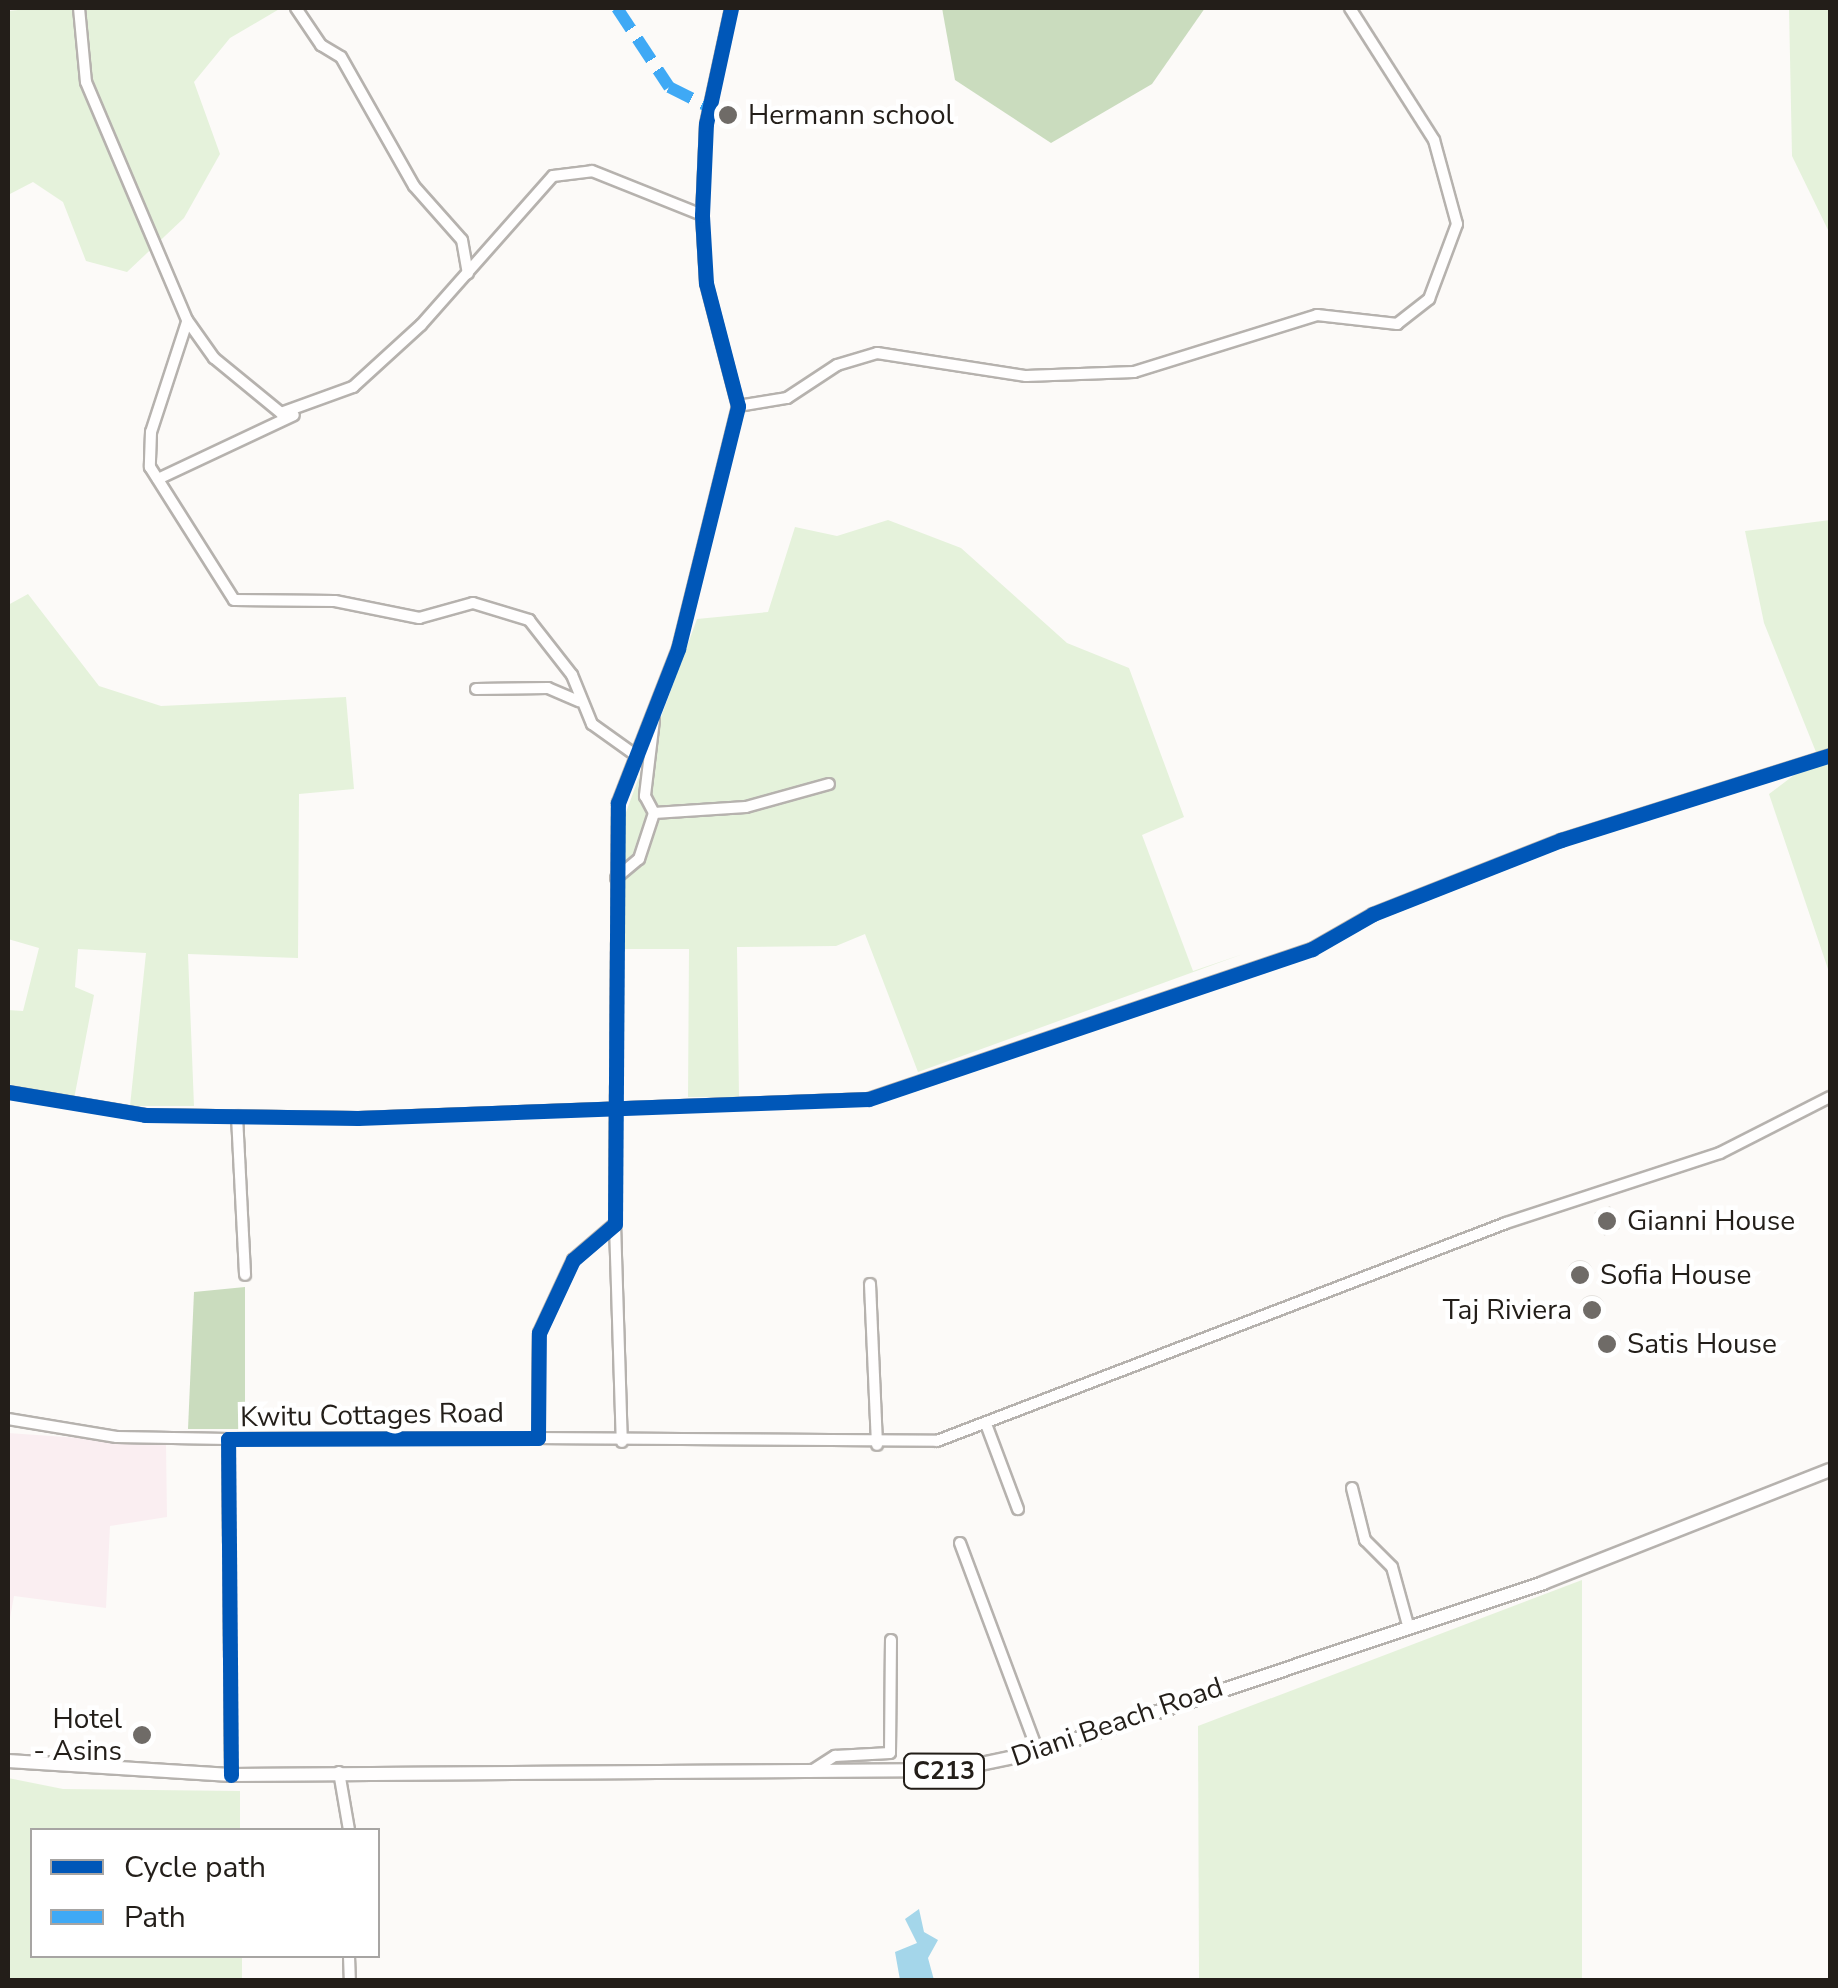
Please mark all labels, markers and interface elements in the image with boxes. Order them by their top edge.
place label: Hermann school [748,98,954,132]
marker: Hermann school [717,104,739,126]
place label: Gianni House [1627,1204,1795,1238]
marker: Gianni House [1596,1210,1618,1232]
place label: Sofia House [1600,1258,1751,1292]
marker: Sofia House [1569,1264,1591,1286]
place label: Taj Riviera [1443,1293,1572,1327]
marker: Taj Riviera [1581,1299,1603,1321]
place label: Satis House [1627,1327,1777,1361]
marker: Satis House [1596,1333,1618,1355]
street label: Kwitu Cottages Road [240,1396,504,1434]
street label: Diani Beach Road [1007,1670,1227,1774]
place label: Hotel - Asins [33,1702,122,1768]
marker: Hotel - Asins [131,1724,153,1746]
road number: C213 [902,1751,986,1791]
legend [30,1828,380,1958]
text: Cycle path [124,1847,266,1888]
text: Path [124,1897,186,1938]

